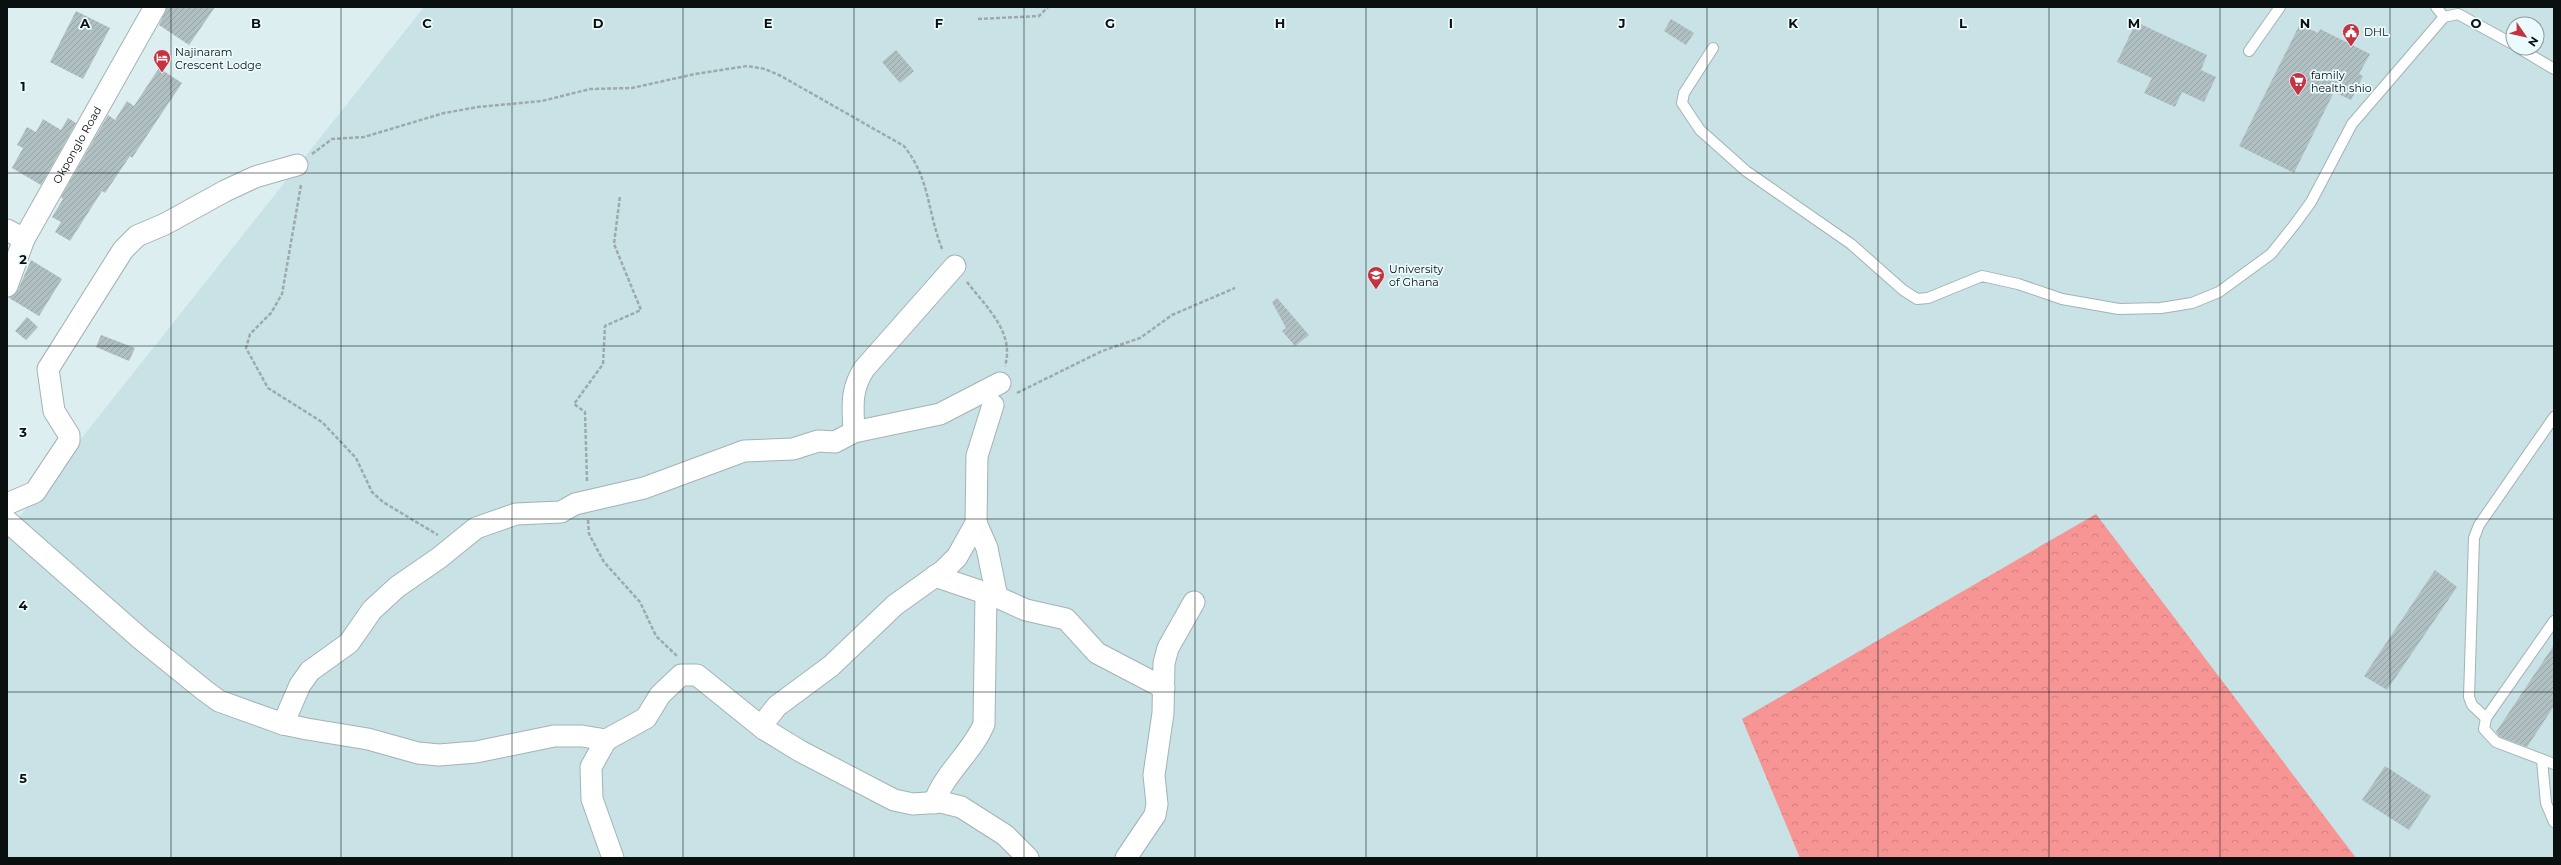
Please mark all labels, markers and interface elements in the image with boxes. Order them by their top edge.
text: A [79,15,91,31]
text: B [251,15,261,31]
text: C [422,15,432,31]
text: D [593,15,604,31]
text: E [764,15,773,31]
text: F [935,15,943,31]
text: G [1105,15,1115,31]
text: H [1275,15,1285,31]
text: I [1449,15,1453,31]
text: J [1617,15,1626,31]
text: K [1788,15,1798,31]
text: L [1959,15,1967,31]
text: M [2128,15,2140,31]
text: N [2300,15,2310,31]
text: O [2471,15,2482,31]
north arrow [2505,16,2545,56]
public building icon: DHL [2341,22,2361,47]
place label: DHL [2364,25,2389,39]
text: N [2525,34,2542,49]
place label: Najinaram Crescent Lodge [175,45,262,72]
hotel icon: Najinaram Crescent Lodge [152,48,172,73]
place label: family health shio [2311,68,2372,95]
supermarket icon: family health shio [2288,71,2308,96]
text: 1 [20,78,26,94]
street label: Okponglo Road [50,104,105,186]
text: 2 [19,251,27,267]
place label: University of Ghana [1389,262,1443,289]
school or university icon: University of Ghana [1366,265,1386,290]
text: 3 [18,424,27,440]
text: 4 [19,597,28,613]
text: 5 [19,770,27,786]

